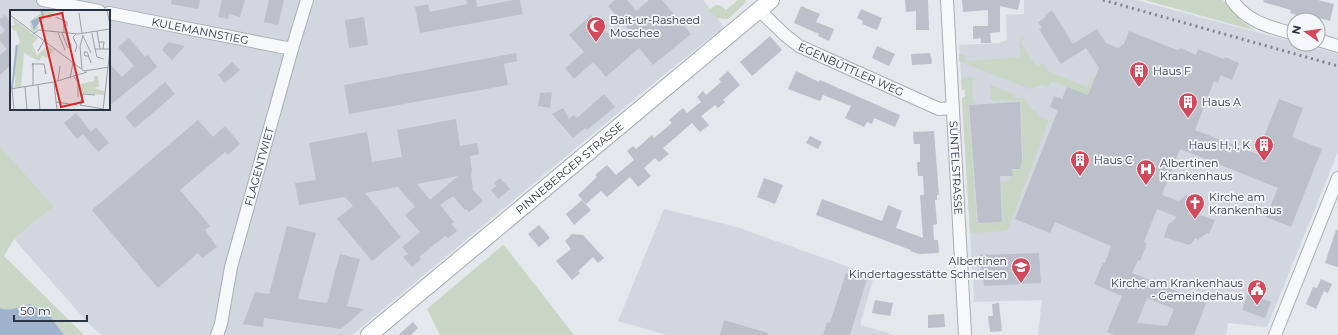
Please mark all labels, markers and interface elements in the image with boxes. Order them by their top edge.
inset map [10,10,110,110]
north arrow [1286,12,1326,52]
place label: Bait-ur-Rasheed Moschee [610,13,700,40]
street label: KULEMANNSTIEG [150,15,250,47]
mosque icon: Bait-ur-Rasheed Moschee [585,15,607,43]
text: N [1288,24,1304,36]
street label: EGENBÜTTLER WEG [796,40,906,99]
building icon: Haus F [1128,60,1150,88]
place label: Haus F [1153,64,1191,78]
building icon: Haus A [1177,91,1199,119]
place label: Haus A [1202,95,1241,109]
street label: PINNEBERGER STRASSE [513,119,626,217]
street label: SÜNTELSTRASSE [946,120,966,215]
street label: FLAGENTWIET [241,125,277,208]
building icon: Haus H, I, K [1253,134,1275,162]
place label: Haus H, I, K [1188,138,1250,152]
building icon: Haus C [1069,149,1091,177]
place label: Haus C [1094,153,1133,167]
place label: Albertinen Krankenhaus [1160,156,1233,183]
hospital icon: Albertinen Krankenhaus [1135,158,1157,186]
place label: Kirche am Krankenhaus [1209,190,1282,217]
church icon: Kirche am Krankenhaus [1184,192,1206,220]
place label: Albertinen Kindertagesstätte Schnelsen [849,254,1007,281]
school or university icon: Albertinen Kindertagesstätte Schnelsen [1010,256,1032,284]
place label: Kirche am Krankenhaus - Gemeindehaus [1111,276,1244,303]
public building icon: Kirche am Krankenhaus - Gemeindehaus [1246,278,1268,306]
scale bar [14,297,87,323]
text: 50 m [20,303,51,318]

